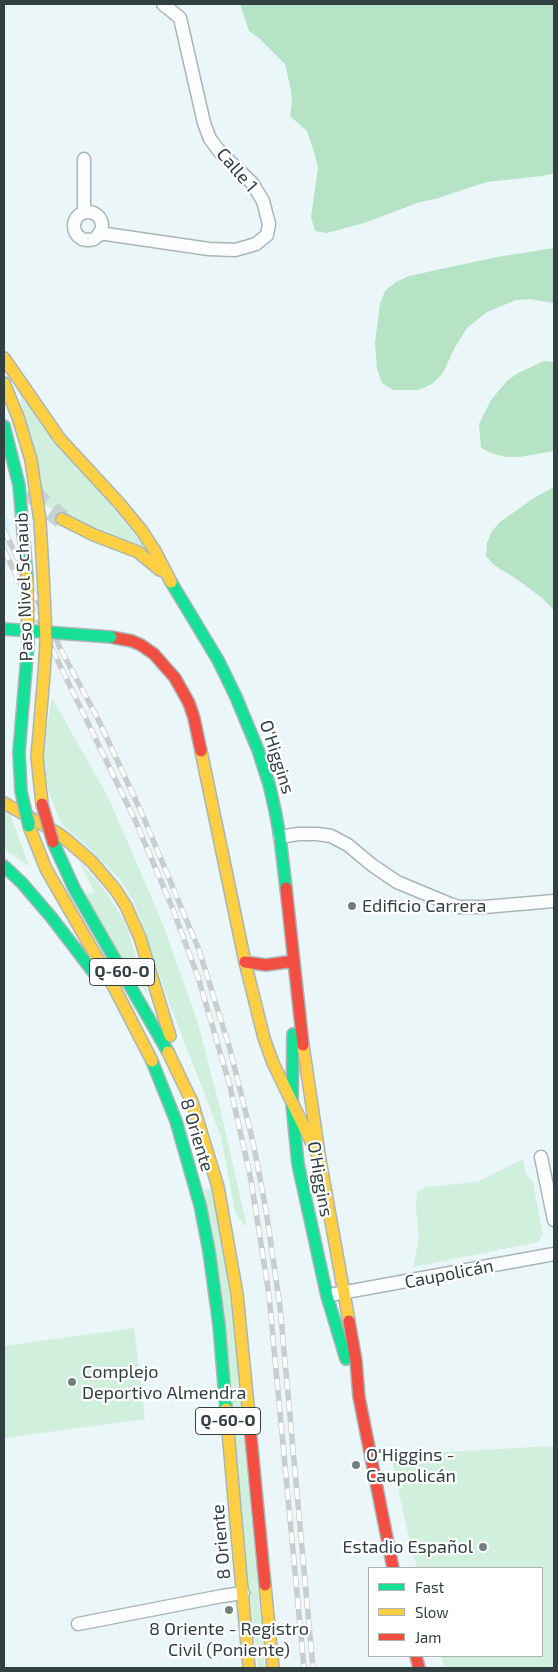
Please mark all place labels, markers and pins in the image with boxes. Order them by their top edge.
place label: Edificio Carrera [362,895,486,917]
marker: Edificio Carrera [346,900,358,912]
place label: Complejo Deportivo Almendra [82,1361,246,1404]
marker: Complejo Deportivo Almendra [66,1376,78,1388]
place label: O'Higgins - Caupolicán [366,1444,456,1486]
marker: O'Higgins - Caupolicán [350,1459,362,1471]
place label: Estadio Español [342,1536,473,1558]
marker: Estadio Español [477,1541,489,1553]
marker: 8 Oriente - Registro Civil (Poniente) [223,1604,235,1616]
place label: 8 Oriente - Registro Civil (Poniente) [149,1618,309,1660]

